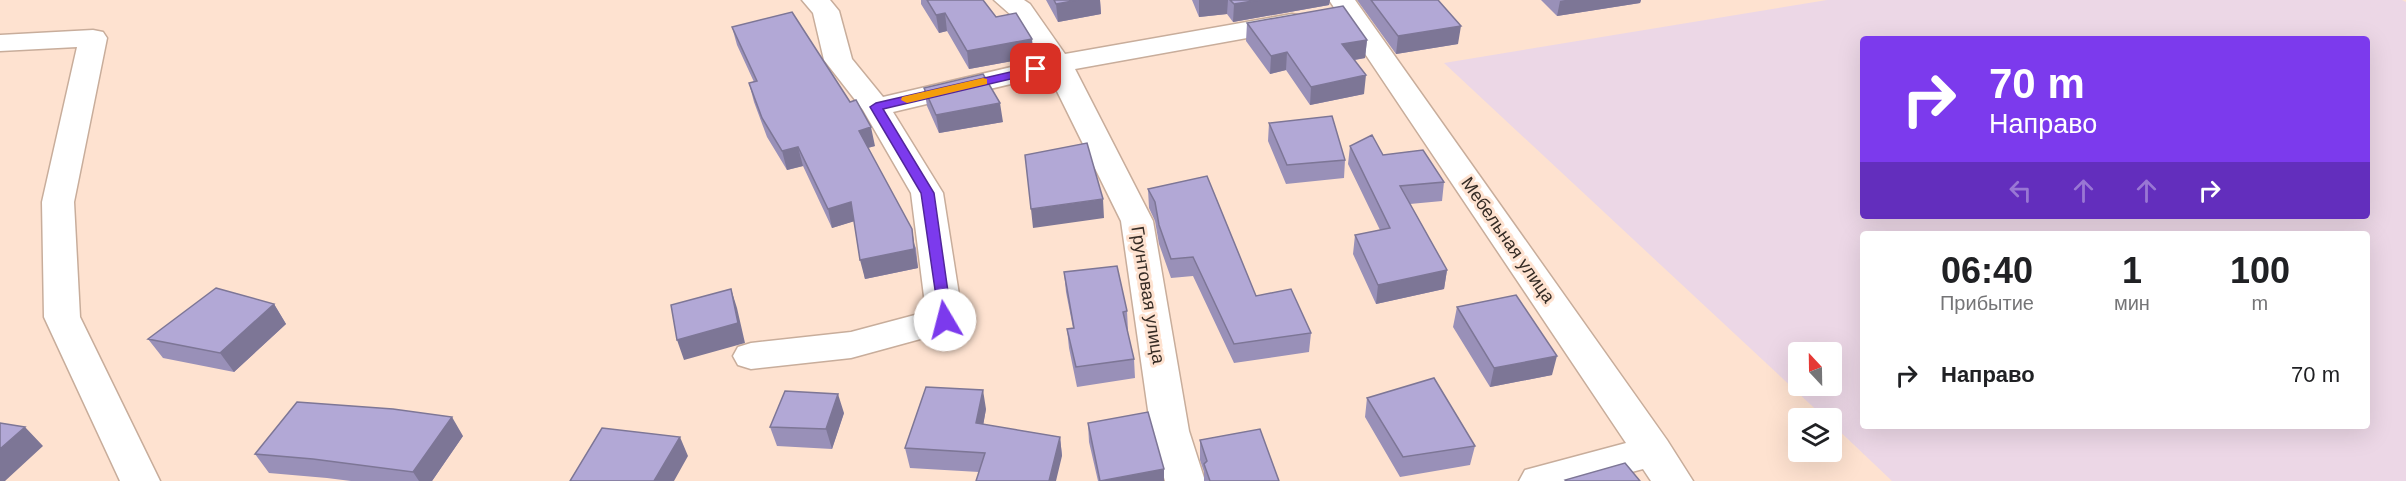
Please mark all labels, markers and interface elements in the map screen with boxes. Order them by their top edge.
pin [1010,43,1061,94]
icon: arrive [1019,52,1052,85]
icon: right [1890,60,1968,138]
text: 70 m [1989,60,2085,107]
text: Направо [1989,109,2097,139]
street label: Мебельная улица [1457,173,1559,307]
icon: left [2004,174,2037,207]
icon: ahead [2067,174,2100,207]
icon: ahead [2130,174,2163,207]
icon: right [2193,174,2226,207]
street label: Грунтовая улица [1127,225,1169,366]
text: 06:40 [1941,250,2033,291]
text: 1 [2122,250,2142,291]
text: 100 [2230,250,2290,291]
position arrow [913,288,977,352]
text: Прибытие [1940,292,2034,314]
text: мин [2114,292,2150,314]
text: m [2252,292,2268,314]
north arrow [1788,342,1842,396]
map controls [1788,342,1842,462]
icon: right [1890,359,1923,392]
text: Направо [1941,362,2035,387]
text: 70 m [2291,362,2340,387]
button: layers [1788,408,1842,462]

